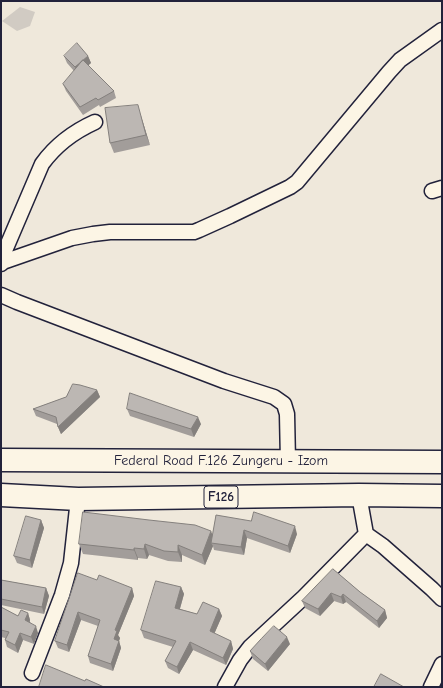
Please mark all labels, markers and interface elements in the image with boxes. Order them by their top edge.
street label: Federal Road F.126 Zungeru - Izom [114,453,328,469]
road number: F126 [204,486,238,508]

